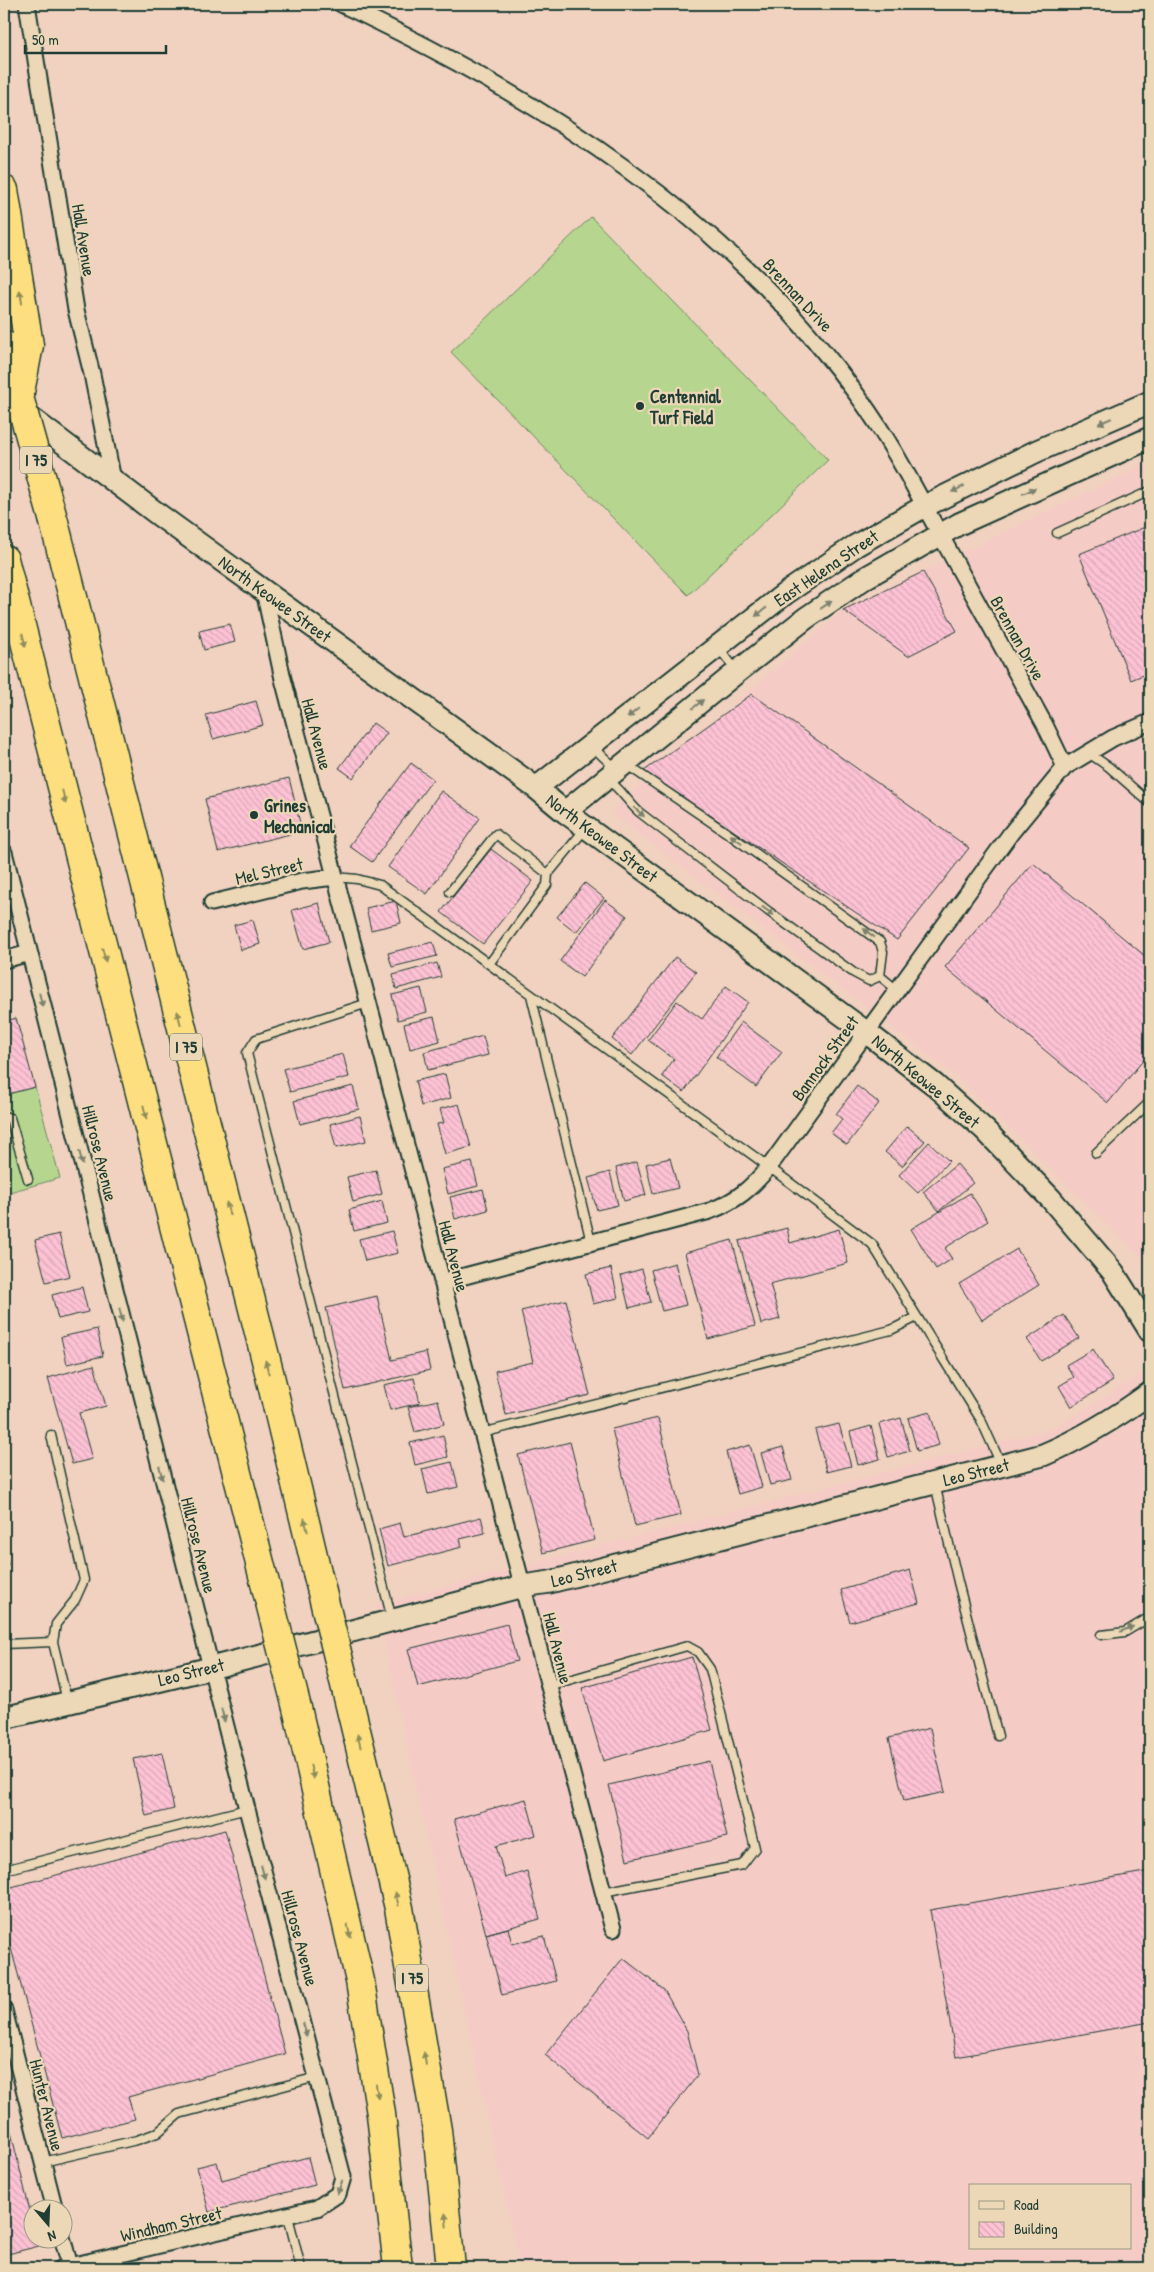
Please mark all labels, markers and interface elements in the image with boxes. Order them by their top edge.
scale bar [25,22,166,54]
text: 50 m [32,29,59,50]
street label: Hall Avenue [66,202,102,278]
street label: Brennan Drive [757,253,839,337]
one-way arrow [17,288,25,304]
place label: Centennial Turf Field [649,384,722,430]
marker: Centennial Turf Field [634,400,646,412]
one-way arrow [1098,418,1112,426]
road number: I 75 [20,446,52,474]
one-way arrow [951,485,965,493]
one-way arrow [1022,486,1036,494]
street label: East Helena Street [769,523,884,612]
street label: North Keowee Street [213,549,337,649]
street label: Brennan Drive [985,591,1051,685]
one-way arrow [820,600,833,609]
one-way arrow [754,607,768,617]
one-way arrow [21,632,29,647]
street label: Hall Avenue [295,695,339,773]
one-way arrow [691,698,704,709]
one-way arrow [627,707,640,718]
street label: North Keowee Street [541,788,664,889]
one-way arrow [61,790,69,805]
place label: Grines Mechanical [264,793,336,839]
one-way arrow [632,806,645,817]
marker: Grines Mechanical [248,809,260,821]
one-way arrow [729,834,743,844]
street label: Mel Street [233,851,306,891]
one-way arrow [761,905,774,916]
one-way arrow [863,928,876,939]
one-way arrow [101,947,109,962]
one-way arrow [38,993,46,1008]
street label: Bannock Street [785,1009,865,1106]
one-way arrow [175,1011,183,1026]
street label: North Keowee Street [867,1028,986,1134]
road number: I 75 [170,1034,202,1060]
street label: Hillrose Avenue [76,1102,124,1204]
one-way arrow [141,1105,149,1120]
one-way arrow [78,1150,86,1165]
one-way arrow [223,1202,231,1217]
street label: Hall Avenue [432,1217,476,1295]
one-way arrow [118,1308,126,1323]
one-way arrow [263,1359,271,1374]
street label: Leo Street [940,1452,1012,1492]
one-way arrow [158,1465,166,1480]
street label: Hillrose Avenue [175,1494,223,1596]
one-way arrow [302,1517,310,1532]
street label: Leo Street [548,1553,620,1593]
street label: Hall Avenue [537,1610,579,1686]
one-way arrow [1120,1625,1134,1633]
street label: Leo Street [155,1652,227,1692]
one-way arrow [219,1707,227,1722]
one-way arrow [355,1733,363,1748]
one-way arrow [308,1765,316,1780]
one-way arrow [260,1865,268,1880]
street label: Hillrose Avenue [275,1887,325,1989]
one-way arrow [393,1891,401,1906]
one-way arrow [345,1923,353,1938]
road number: I 75 [396,1965,428,1992]
one-way arrow [301,2022,309,2037]
one-way arrow [421,2050,429,2066]
street label: Hunter Avenue [24,2056,70,2154]
one-way arrow [373,2083,381,2099]
one-way arrow [336,2179,343,2194]
legend [969,2184,1132,2250]
text: Road [1014,2194,1039,2215]
north arrow [22,2200,72,2250]
street label: Windham Street [118,2200,225,2248]
one-way arrow [442,2211,450,2227]
text: Building [1014,2218,1058,2239]
text: N [45,2227,59,2247]

